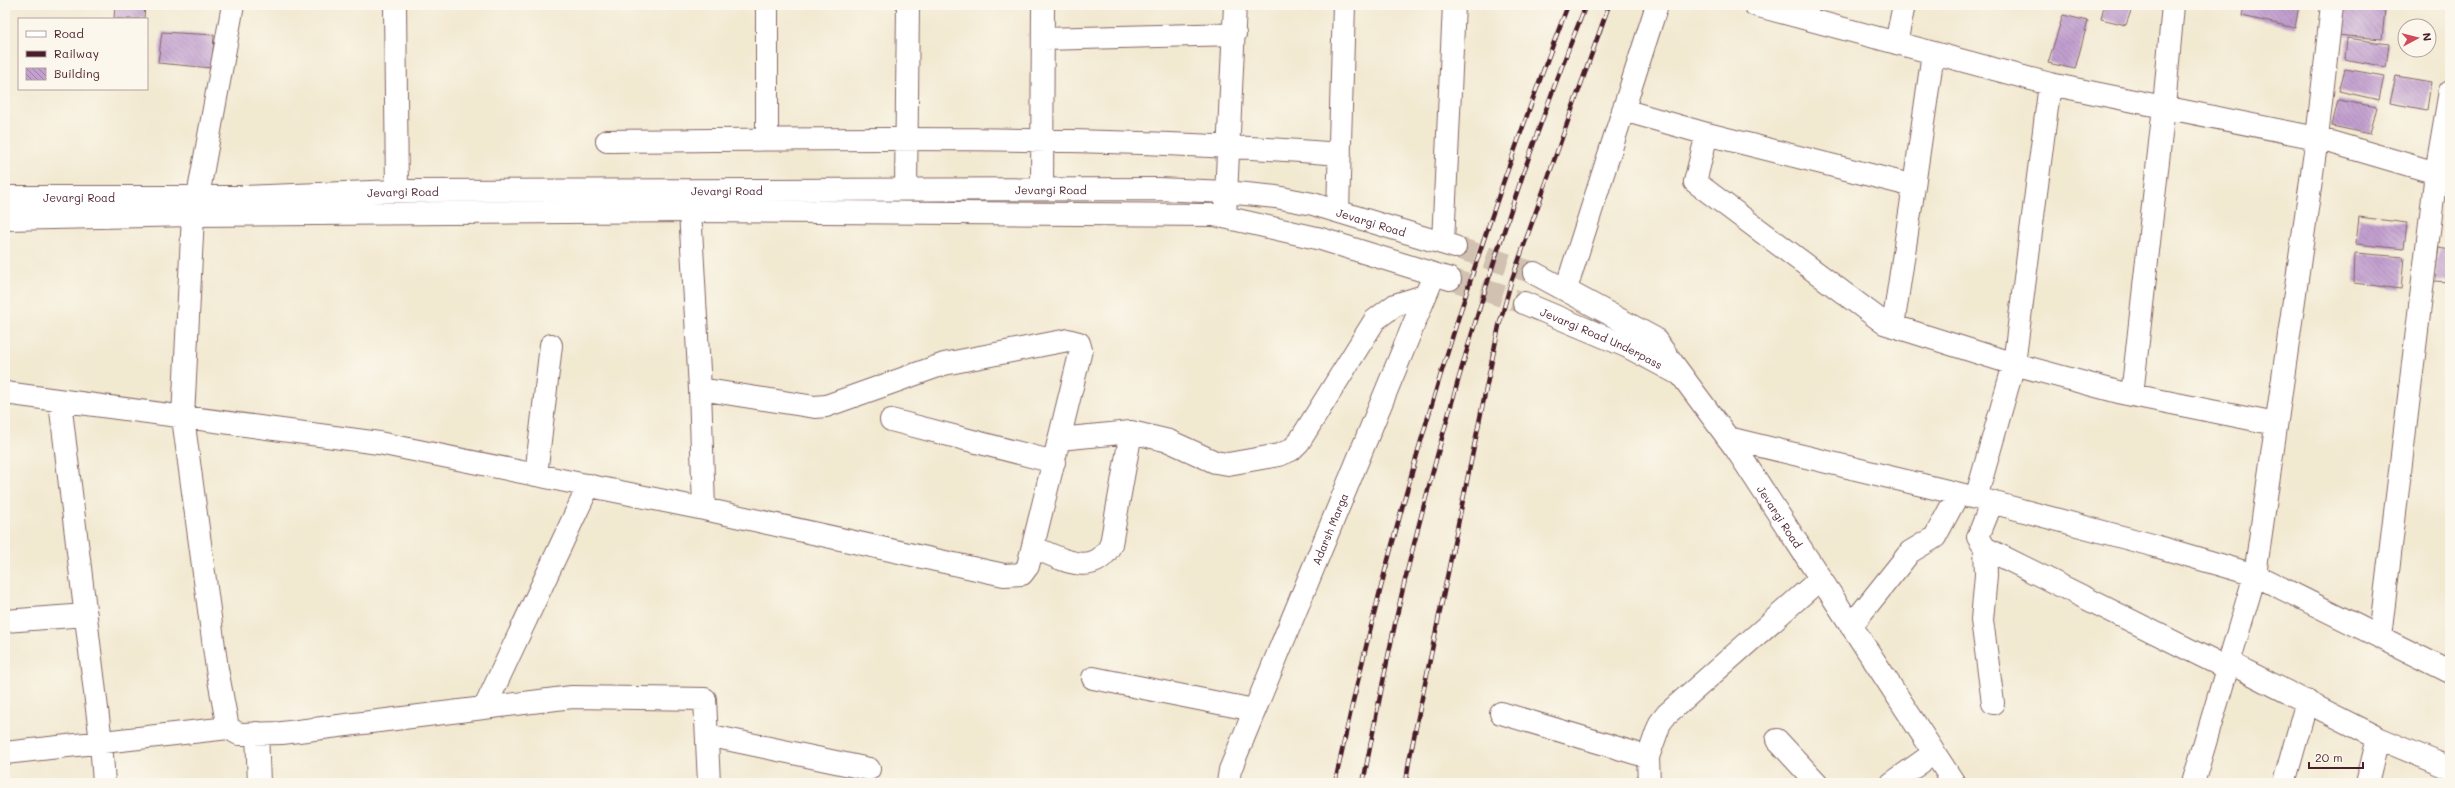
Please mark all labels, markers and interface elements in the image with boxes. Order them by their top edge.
legend [18,18,148,90]
north arrow [2397,18,2437,58]
text: Road [54,25,84,41]
text: N [2419,32,2435,42]
text: Railway [54,45,99,61]
text: Building [54,65,100,81]
street label: Jevargi Road [1015,182,1087,197]
street label: Jevargi Road [367,183,439,200]
street label: Jevargi Road [691,183,763,198]
street label: Jevargi Road [43,190,115,205]
street label: Jevargi Road [1335,204,1408,239]
street label: Jevargi Road Underpass [1538,303,1665,372]
street label: Jevargi Road [1754,482,1806,551]
street label: Adarsh Marga [1308,490,1351,567]
scale bar [2309,744,2363,770]
text: 20 m [2315,749,2343,765]

